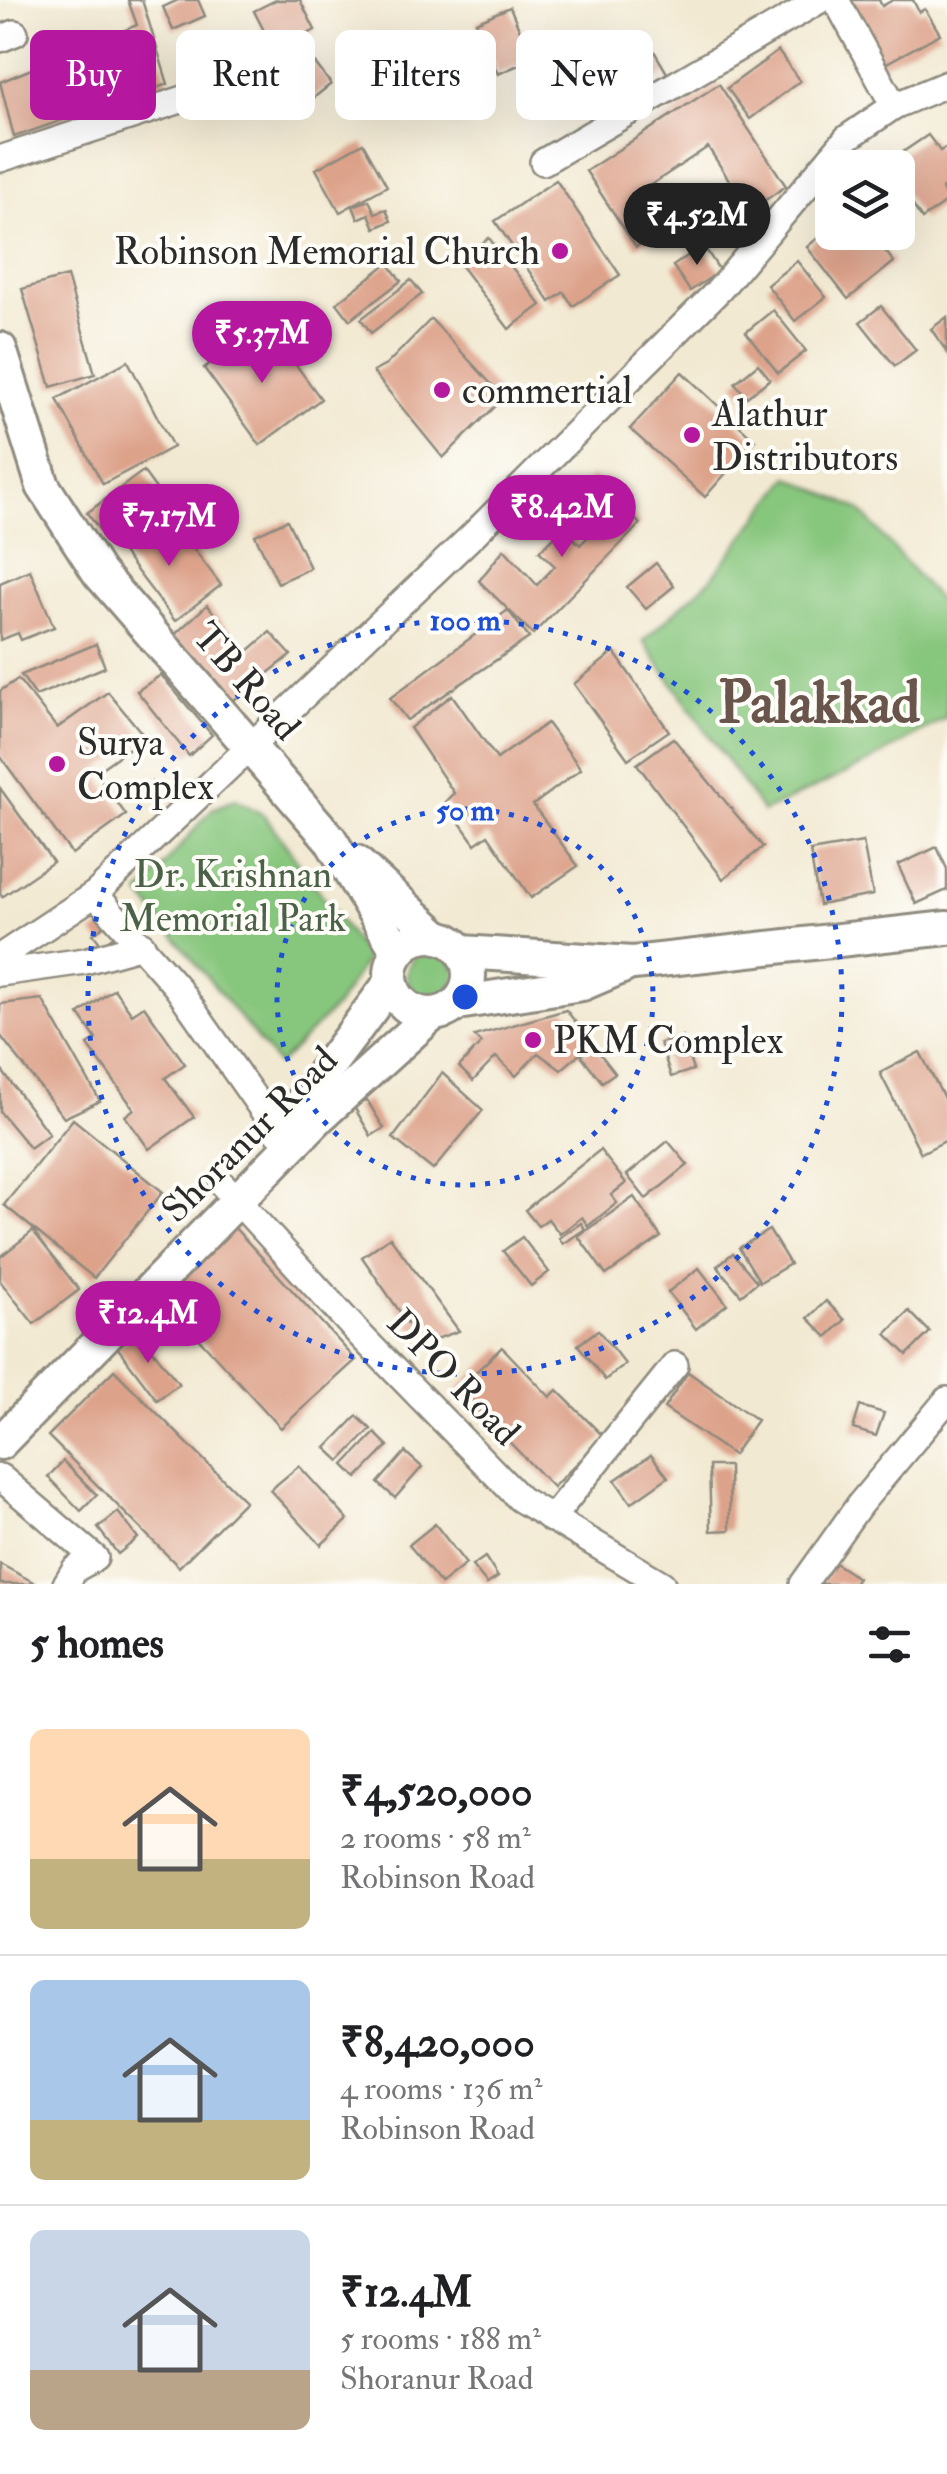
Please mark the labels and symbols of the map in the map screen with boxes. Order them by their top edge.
pin: ₹4.52M [616,183,778,268]
place label: Robinson Memorial Church [114,228,540,276]
marker: Robinson Memorial Church [549,240,571,262]
pin: ₹5.37M [181,301,343,386]
place label: commertial [462,367,632,415]
marker: commertial [431,379,453,401]
place label: Alathur Distributors [711,390,898,482]
marker: Alathur Distributors [681,424,703,446]
pin: ₹8.42M [481,475,643,560]
pin: ₹7.17M [88,484,250,569]
text: 100 m [430,602,501,639]
street label: TB Road [182,613,311,751]
district label: Palakkad [718,668,921,740]
place label: Surya Complex [77,719,214,811]
marker: Surya Complex [46,753,68,775]
text: 50 m [436,792,495,829]
park label: Dr. Krishnan Memorial Park [120,851,346,943]
centre of rings [447,979,483,1015]
place label: PKM Complex [553,1017,783,1065]
marker: PKM Complex [522,1029,544,1051]
street label: Shoranur Road [152,1036,348,1233]
pin: ₹12.4M [67,1281,229,1366]
street label: DPO Road [377,1299,530,1456]

